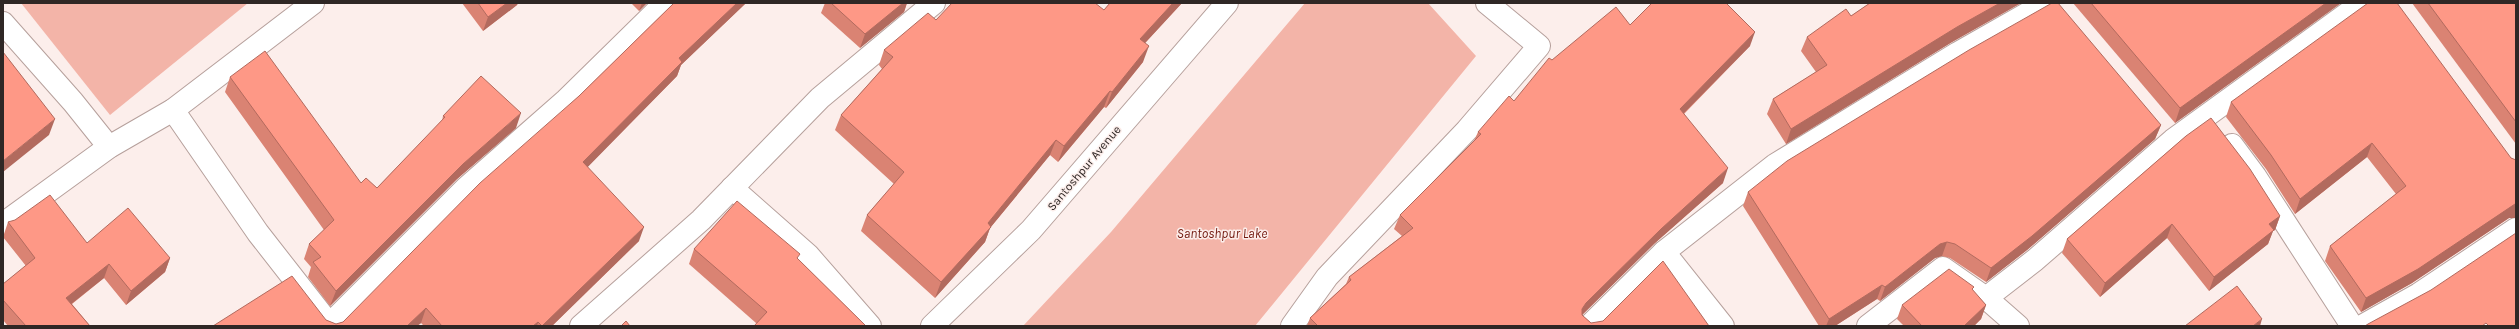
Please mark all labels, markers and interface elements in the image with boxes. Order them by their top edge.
street label: Santoshpur Avenue [1044,123,1124,213]
water label: Santoshpur Lake [1177,226,1267,241]

